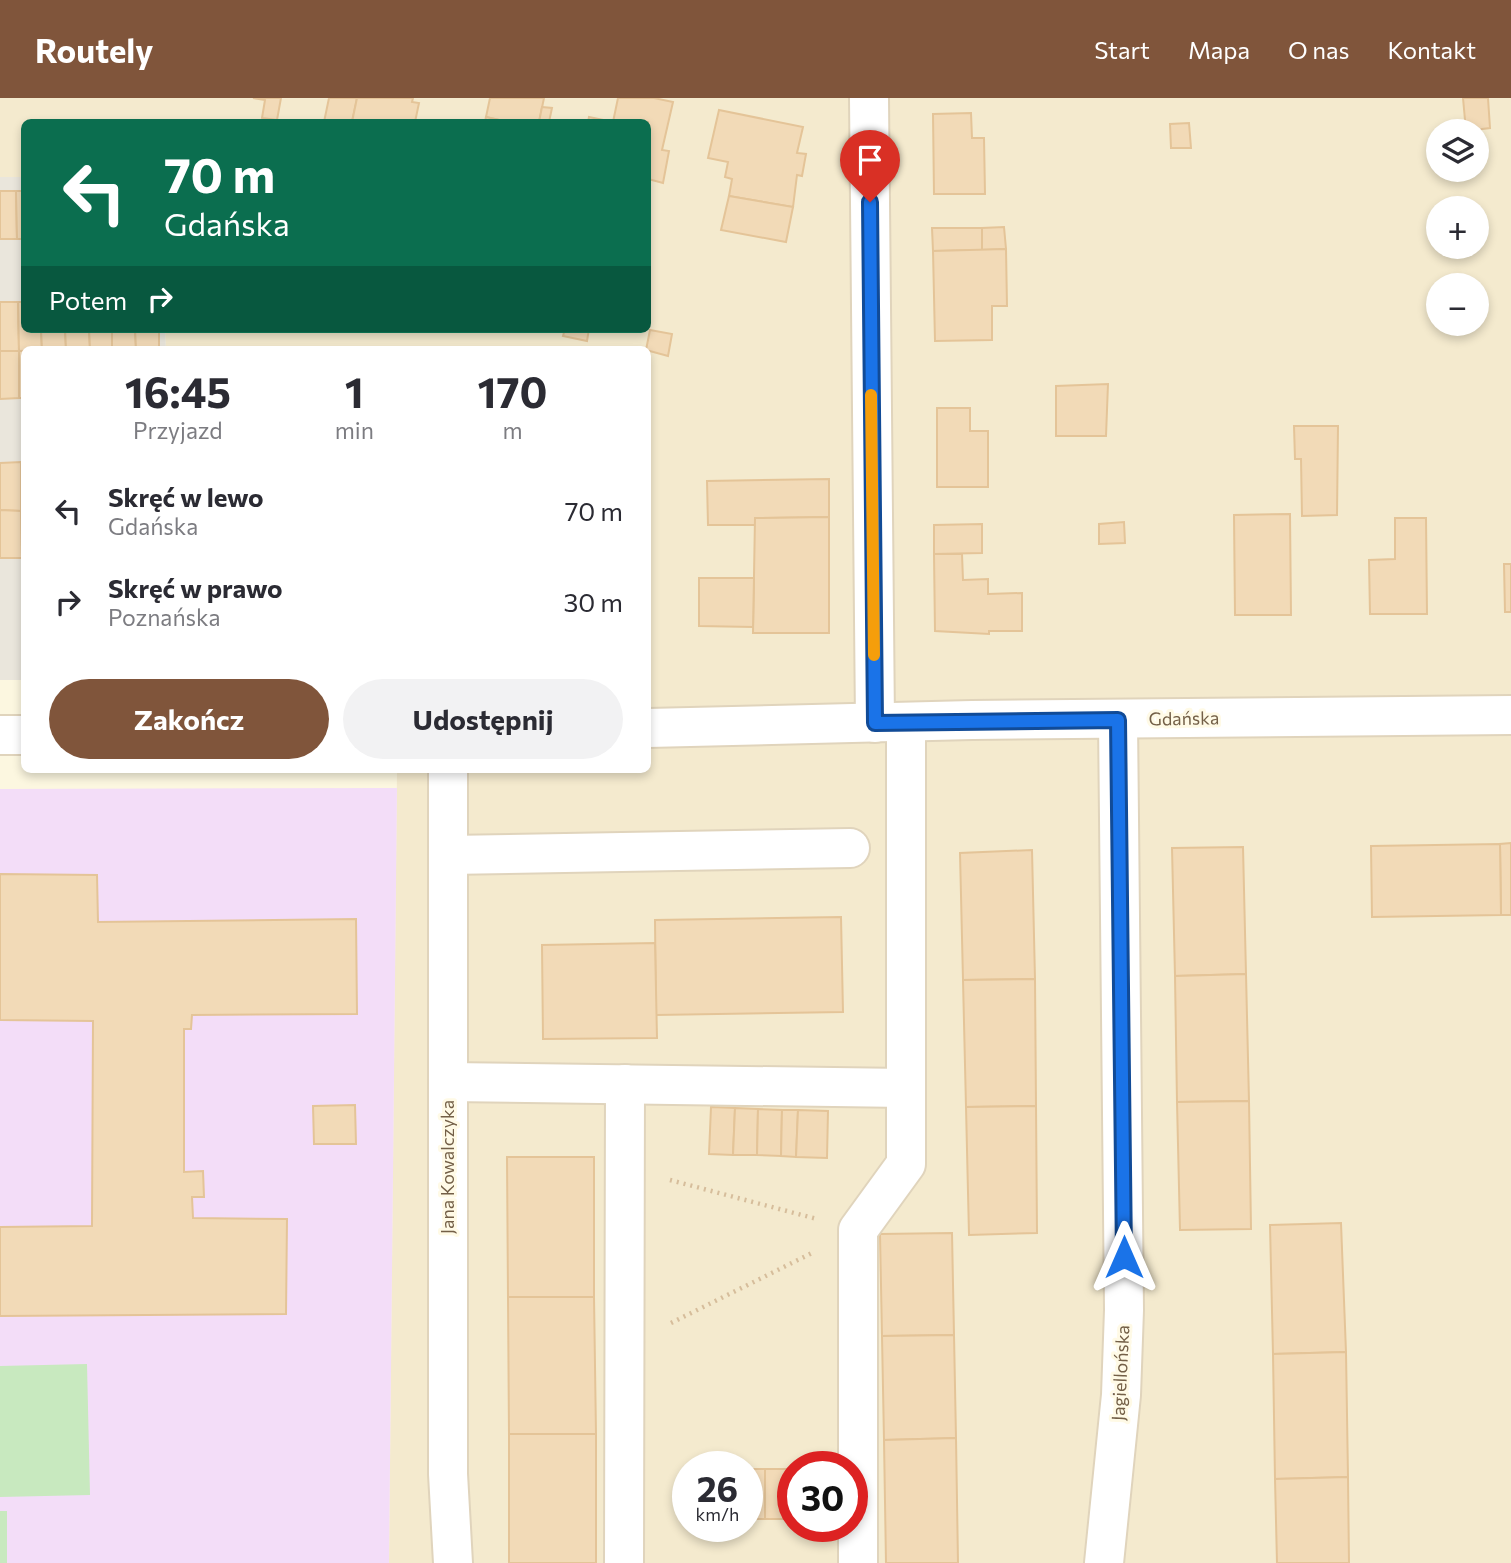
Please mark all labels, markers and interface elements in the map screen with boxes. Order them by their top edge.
text: Routely [35,29,153,70]
text: Start [1094,35,1150,64]
text: Mapa [1188,35,1250,64]
text: O nas [1288,35,1349,64]
text: Kontakt [1387,35,1476,64]
map controls [1426,119,1489,336]
button: layers [1426,119,1489,182]
pin [840,130,900,202]
icon: arrive [851,141,889,179]
text: 70 m [164,143,275,203]
icon: left [49,147,140,238]
button: + [1426,196,1489,259]
text: Gdańska [164,203,290,243]
button: − [1426,273,1489,336]
icon: right [141,280,179,318]
text: Potem [49,284,127,315]
text: 16:45 [125,365,231,417]
text: 1 [345,365,364,417]
text: 170 [478,365,547,417]
text: Przyjazd [133,416,223,444]
text: min [335,416,374,444]
text: m [502,416,522,444]
text: Skręć w lewo [108,481,264,512]
icon: left [49,492,87,530]
text: 70 m [565,495,623,526]
text: Gdańska [108,512,198,540]
text: Skręć w prawo [108,572,283,603]
icon: right [49,583,87,621]
text: 30 m [564,586,623,617]
text: Poznańska [108,603,221,631]
button: Zakończ [49,679,329,759]
button: Udostępnij [343,679,623,759]
street label: Gdańska [1148,706,1220,730]
street label: Jana Kowalczyka [436,1100,458,1234]
position arrow [1087,1220,1161,1294]
street label: Jagiellońska [1107,1324,1134,1422]
speed limit sign: 30 [777,1451,868,1542]
text: 26 [697,1466,738,1509]
text: km/h [696,1503,739,1525]

